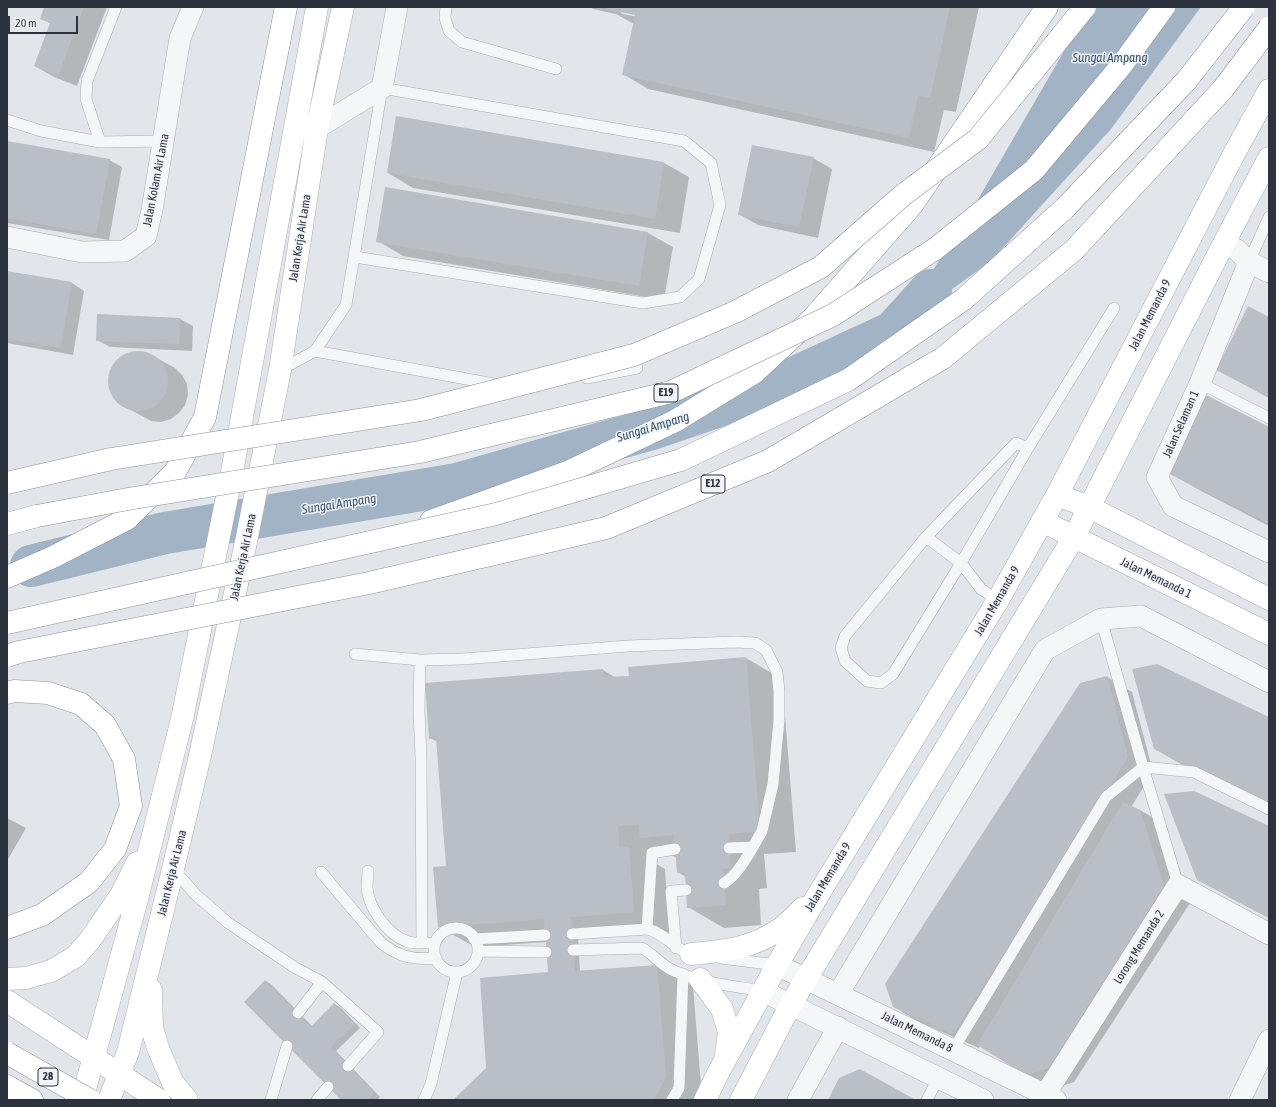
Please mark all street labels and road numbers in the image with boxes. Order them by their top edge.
street label: Jalan Kolam Air Lama [140,132,172,228]
street label: Jalan Kerja Air Lama [286,193,314,283]
street label: Jalan Memanda 9 [1126,277,1174,353]
road number: E19 [654,384,678,402]
street label: Jalan Selaman 1 [1160,388,1202,460]
road number: E12 [701,475,725,493]
street label: Jalan Kerja Air Lama [227,512,259,602]
street label: Jalan Memanda 1 [1118,554,1194,602]
street label: Jalan Memanda 9 [971,564,1023,638]
street label: Jalan Kerja Air Lama [154,828,190,918]
street label: Jalan Memanda 9 [802,840,854,914]
street label: Lorong Memanda 2 [1111,907,1167,987]
street label: Jalan Memanda 8 [879,1008,955,1056]
road number: 28 [38,1068,58,1086]

